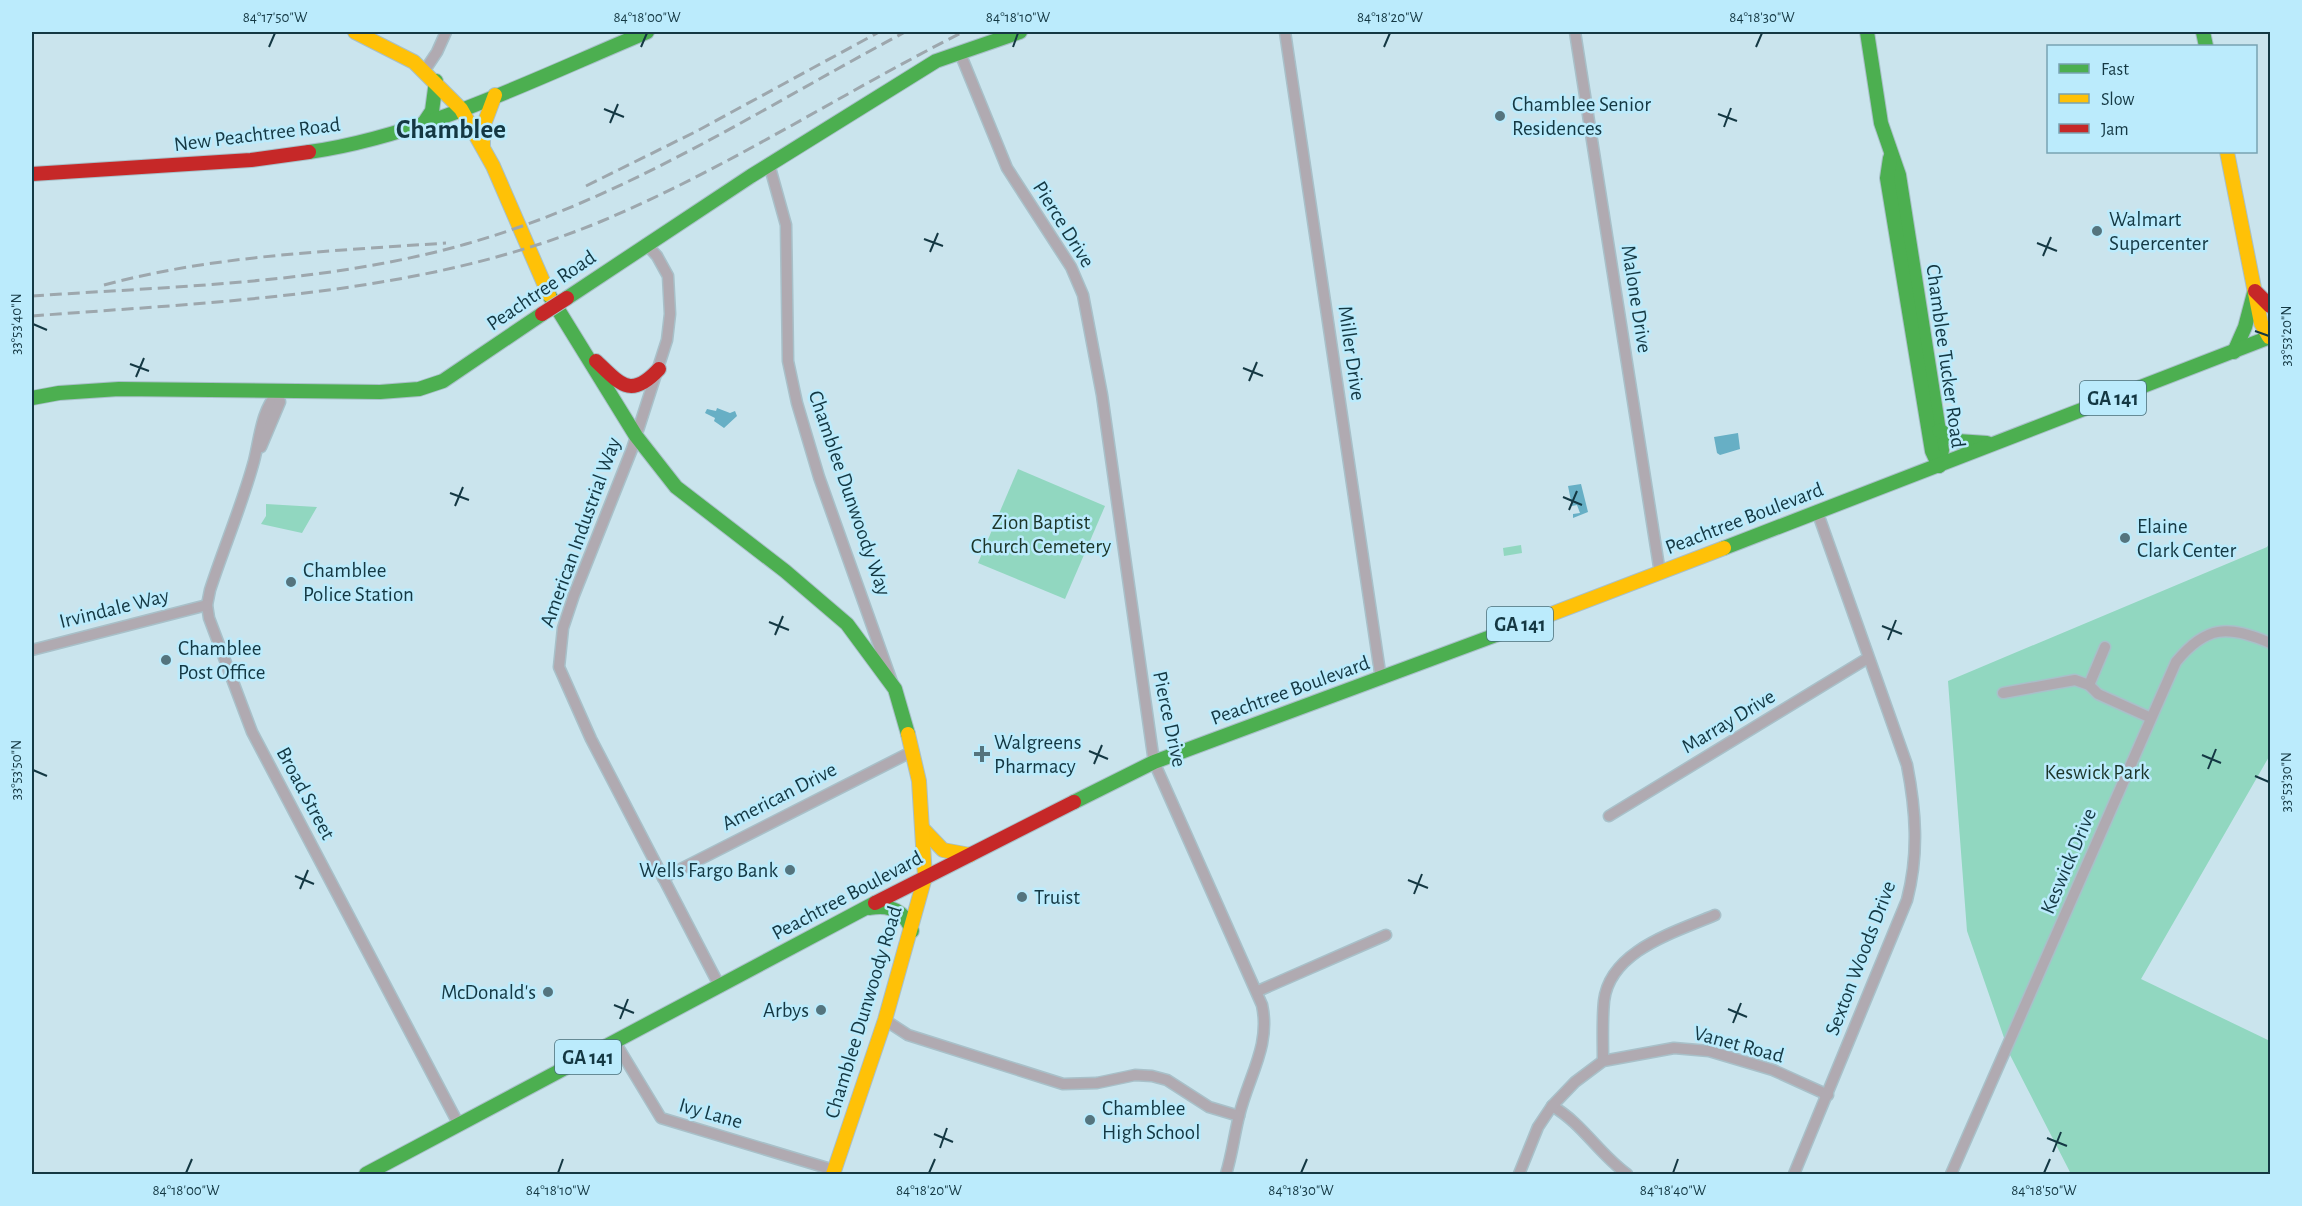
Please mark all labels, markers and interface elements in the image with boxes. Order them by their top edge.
text: 84°17'50"W [243,10,308,25]
text: 84°18'00"W [613,10,681,25]
text: 84°18'10"W [986,10,1051,25]
text: 84°18'20"W [1357,10,1424,25]
text: 84°18'30"W [1729,10,1795,25]
legend [2047,45,2257,153]
text: Fast [2101,61,2129,79]
text: Slow [2101,91,2134,109]
place label: Chamblee Senior Residences [1512,94,1651,139]
marker: Chamblee Senior Residences [1493,109,1507,123]
street label: New Peachtree Road [173,114,342,155]
district label: Chamblee [396,116,506,143]
text: Jam [2101,121,2129,139]
street label: Pierce Drive [1029,177,1098,271]
place label: Walmart Supercenter [2109,209,2208,254]
marker: Walmart Supercenter [2090,224,2104,238]
street label: Malone Drive [1618,244,1655,355]
street label: Peachtree Road [483,246,600,334]
street label: Chamblee Tucker Road [1922,263,1969,449]
text: 33°53'40"N [9,293,24,355]
street label: Miller Drive [1334,304,1369,402]
text: 33°53'20"N [2279,306,2294,366]
road number: GA 141 [2080,381,2146,415]
street label: Chamblee Dunwoody Way [805,388,895,598]
street label: American Industrial Way [536,434,625,630]
street label: Peachtree Boulevard [1662,479,1826,558]
park label: Zion Baptist Church Cemetery [971,512,1111,557]
place label: Elaine Clark Center [2137,516,2237,561]
marker: Elaine Clark Center [2118,531,2132,545]
place label: Chamblee Police Station [303,560,414,605]
marker: Chamblee Police Station [284,575,298,589]
street label: Irvindale Way [57,585,171,632]
road number: GA 141 [1487,607,1553,641]
place label: Chamblee Post Office [178,638,265,683]
street label: Peachtree Boulevard [1208,652,1372,729]
marker: Chamblee Post Office [159,653,173,667]
street label: Pierce Drive [1149,669,1190,769]
street label: Marray Drive [1678,685,1779,757]
place label: Walgreens Pharmacy [994,732,1081,777]
text: 33°53'50"N [9,740,24,800]
street label: Broad Street [272,743,339,843]
marker: Walgreens Pharmacy [975,747,989,761]
text: 33°53'30"N [2279,752,2294,812]
street label: American Drive [718,759,840,834]
park label: Keswick Park [2044,762,2150,783]
street label: Keswick Drive [2037,805,2100,917]
street label: Peachtree Boulevard [768,847,926,944]
place label: Wells Fargo Bank [639,860,778,881]
marker: Wells Fargo Bank [783,863,797,877]
street label: Sexton Woods Drive [1821,878,1900,1038]
place label: Truist [1034,887,1080,908]
marker: Truist [1015,890,1029,904]
street label: Chamblee Dunwoody Road [821,903,906,1121]
place label: McDonald's [441,982,536,1003]
marker: McDonald's [541,985,555,999]
place label: Arbys [763,1000,809,1021]
marker: Arbys [814,1003,828,1017]
street label: Vanet Road [1691,1022,1786,1067]
road number: GA 141 [555,1040,621,1074]
street label: Ivy Lane [677,1094,745,1133]
place label: Chamblee High School [1102,1098,1200,1143]
marker: Chamblee High School [1083,1113,1097,1127]
text: 84°18'00"W [152,1183,220,1198]
text: 84°18'10"W [526,1183,591,1198]
text: 84°18'20"W [896,1183,963,1198]
text: 84°18'30"W [1268,1183,1334,1198]
text: 84°18'40"W [1640,1183,1707,1198]
text: 84°18'50"W [2011,1183,2077,1198]

